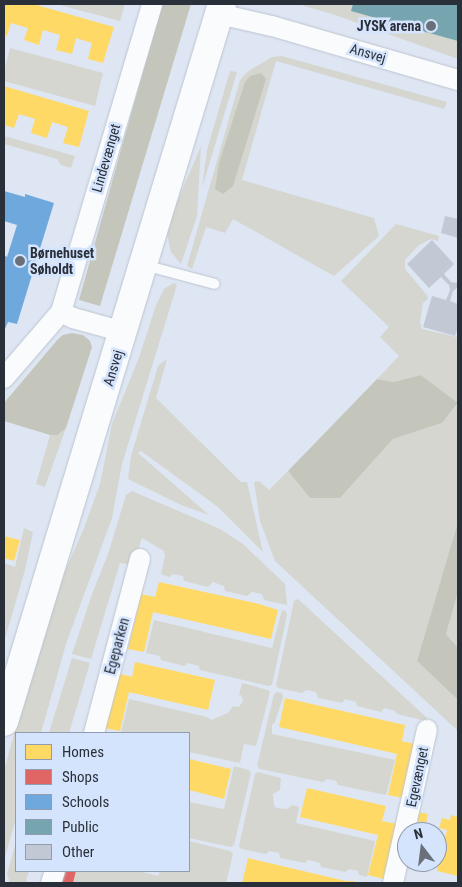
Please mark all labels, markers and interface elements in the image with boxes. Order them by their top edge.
place label: JYSK arena [357,18,421,34]
marker: JYSK arena [425,20,437,32]
street label: Ansvej [348,40,388,66]
street label: Lindevænget [88,122,124,194]
place label: Børnehuset Søholdt [30,245,94,278]
marker: Børnehuset Søholdt [14,255,26,267]
street label: Ansvej [100,348,126,388]
street label: Egeparken [101,616,133,676]
legend [15,732,190,872]
text: Homes [62,743,104,761]
street label: Egevænget [402,746,432,808]
text: Shops [62,768,99,786]
text: Schools [62,793,109,811]
text: Public [62,818,99,836]
north arrow [397,822,447,872]
text: N [412,825,425,842]
text: Other [62,843,94,861]

